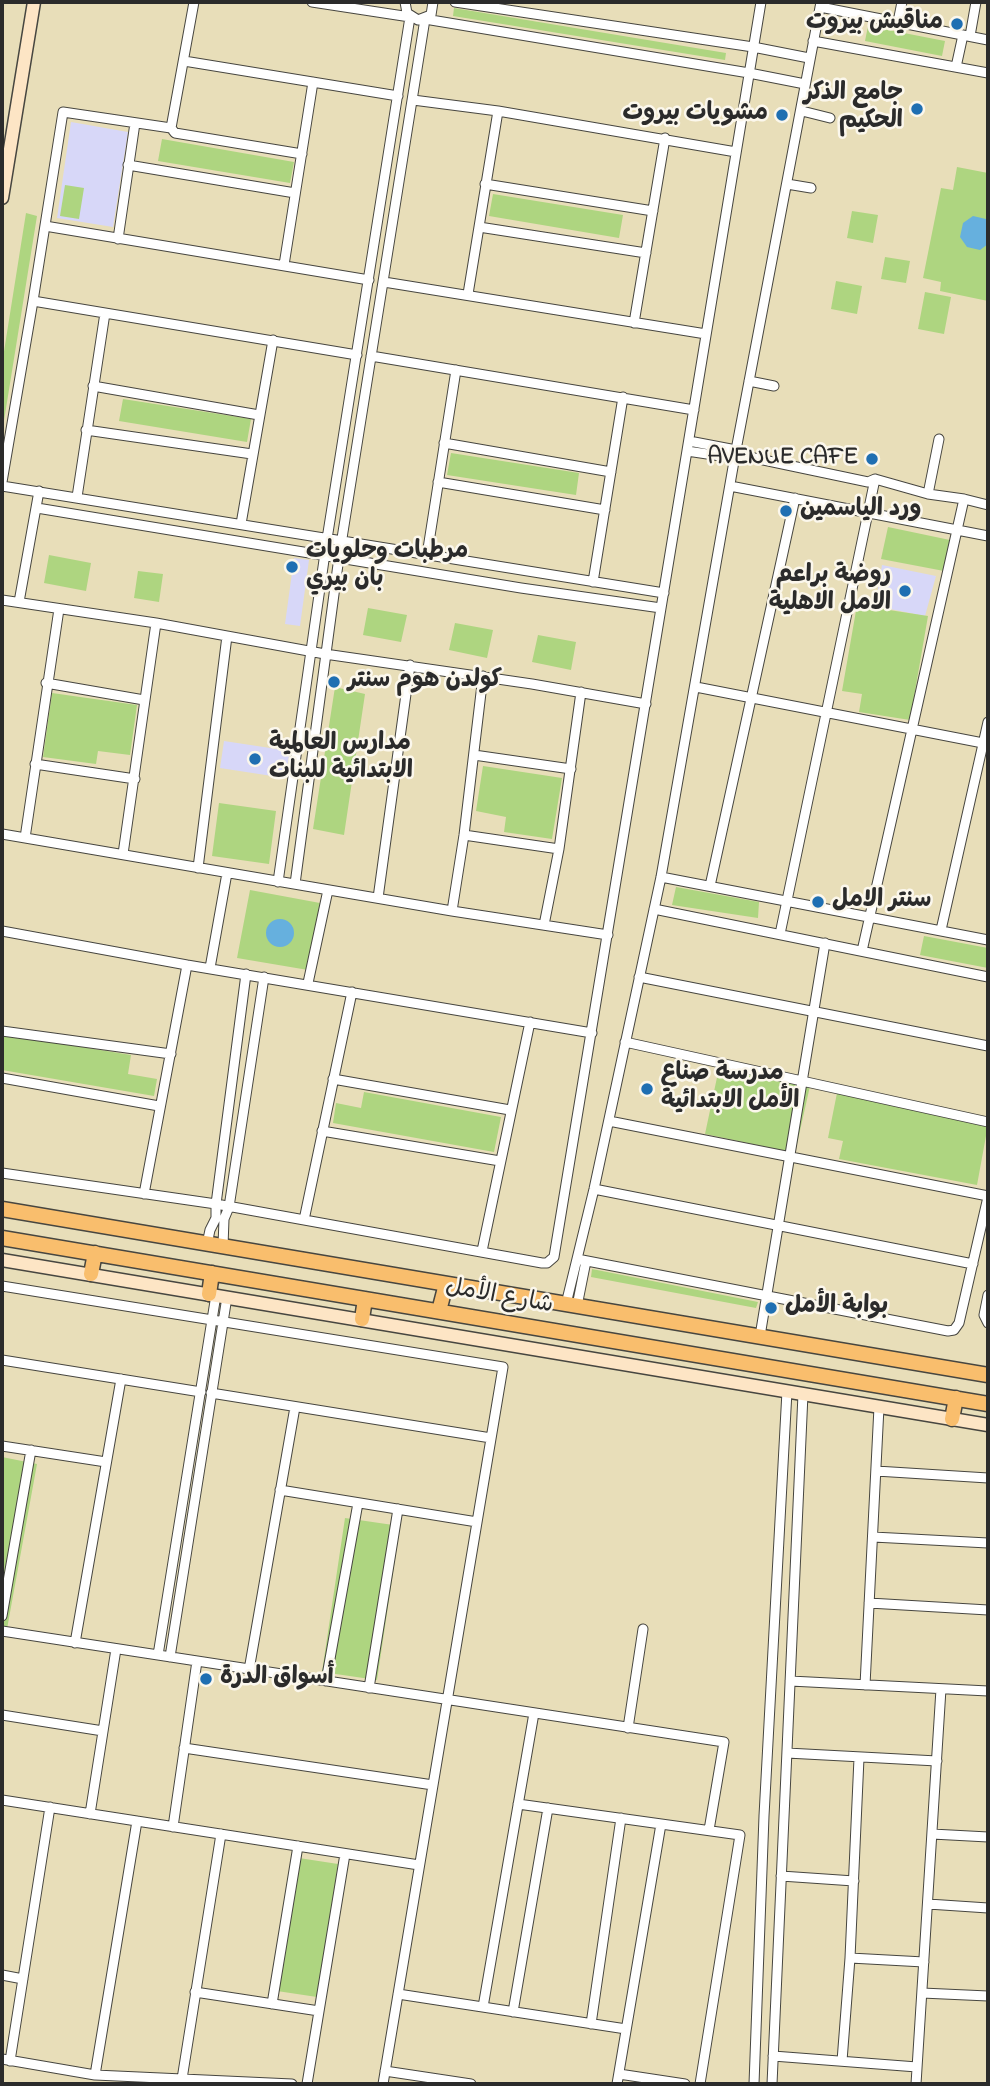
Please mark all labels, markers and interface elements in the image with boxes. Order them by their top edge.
place label: مناقيش بيروت [806,10,943,38]
marker: مناقيش بيروت [949,16,965,32]
place label: جامع الذكر الحكيم [804,81,903,137]
place label: مشويات بيروت [622,101,768,129]
marker: جامع الذكر الحكيم [909,101,925,117]
marker: مشويات بيروت [774,107,790,123]
place label: AVENUE CAFE [707,445,858,473]
marker: AVENUE CAFE [864,451,880,467]
place label: ورد الياسمين [800,497,922,525]
marker: ورد الياسمين [778,503,794,519]
place label: مرطبات وحلويات بان بيري [306,539,468,595]
marker: مرطبات وحلويات بان بيري [284,559,300,575]
place label: روضة براعم الامل الاهلية [769,563,891,619]
marker: روضة براعم الامل الاهلية [897,583,913,599]
place label: كولدن هوم سنتر [348,668,502,696]
marker: كولدن هوم سنتر [326,674,342,690]
place label: مدارس العالمية الابتدائية للبنات [269,731,413,787]
marker: مدارس العالمية الابتدائية للبنات [247,751,263,767]
place label: سنتر الامل [832,888,931,916]
marker: سنتر الامل [810,894,826,910]
place label: مدرسة صناع الأمل الابتدائية [661,1061,799,1117]
marker: مدرسة صناع الأمل الابتدائية [639,1081,655,1097]
street label: شارع الأمل [443,1274,555,1322]
place label: بوابة الأمل [785,1294,888,1322]
marker: بوابة الأمل [763,1300,779,1316]
place label: أسواق الدرة [220,1665,334,1693]
marker: أسواق الدرة [198,1671,214,1687]

